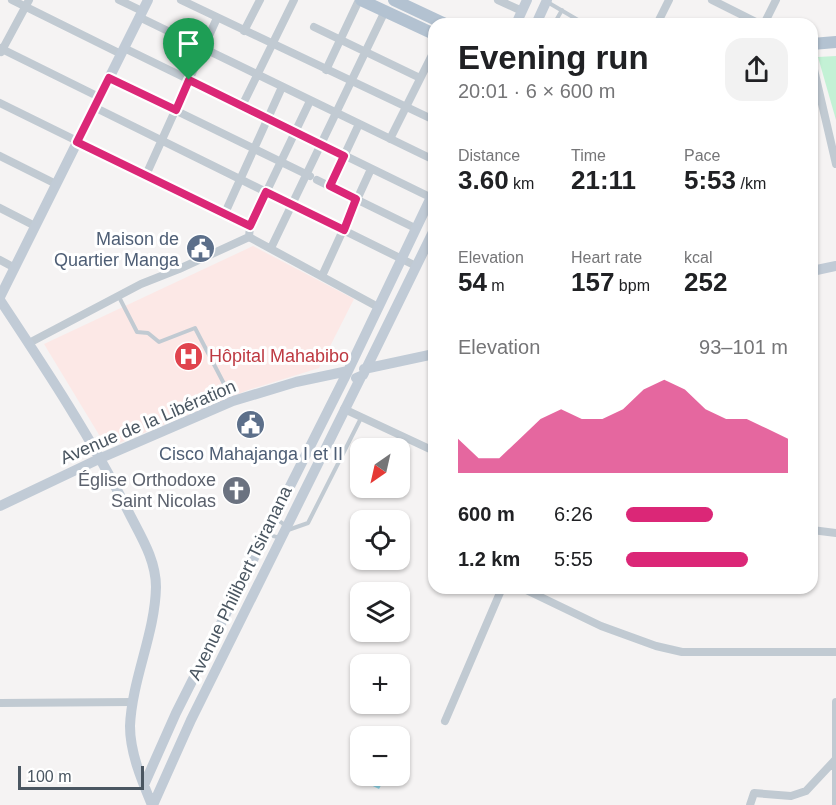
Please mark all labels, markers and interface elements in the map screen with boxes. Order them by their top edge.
pin [163,18,214,80]
icon: arrive [172,27,205,60]
button: share [725,38,788,101]
text: Evening run [458,39,649,76]
text: 20:01 · 6 × 600 m [458,80,615,102]
text: Distance [458,147,520,164]
text: Time [571,147,606,164]
text: Pace [684,147,720,164]
text: 3.60 [458,165,509,195]
text: 21:11 [571,165,636,195]
text: 5:53 [684,165,736,195]
text: km [509,175,534,192]
text: /km [736,175,766,192]
place label: Maison de Quartier Manga [54,229,180,270]
public building icon: Maison de Quartier Manga [184,233,216,265]
text: Elevation [458,249,524,266]
text: Heart rate [571,249,642,266]
text: kcal [684,249,712,266]
text: 54 [458,267,487,297]
text: 157 [571,267,614,297]
text: 252 [684,267,727,297]
text: m [487,277,505,294]
text: bpm [614,277,650,294]
text: Elevation [458,336,540,358]
text: 93–101 m [699,336,788,358]
hospital icon: Hôpital Mahabibo [172,340,204,372]
place label: Hôpital Mahabibo [209,346,349,366]
street label: Avenue de la Libération [57,376,239,468]
public building icon: Cisco Mahajanga I et II [235,409,267,441]
north arrow [350,438,410,498]
map controls [350,438,410,786]
place label: Cisco Mahajanga I et II [159,444,343,464]
place label: Église Orthodoxe Saint Nicolas [78,470,216,511]
church icon: Église Orthodoxe Saint Nicolas [221,474,253,506]
street label: Avenue Philibert Tsiranana [184,482,296,683]
text: 600 m [458,503,515,525]
text: 6:26 [554,503,593,525]
button: locate [350,510,410,570]
text: 1.2 km [458,548,520,570]
text: 5:55 [554,548,593,570]
button: layers [350,582,410,642]
button: + [350,654,410,714]
button: − [350,726,410,786]
scale bar [18,763,144,790]
text: 100 m [27,768,71,785]

